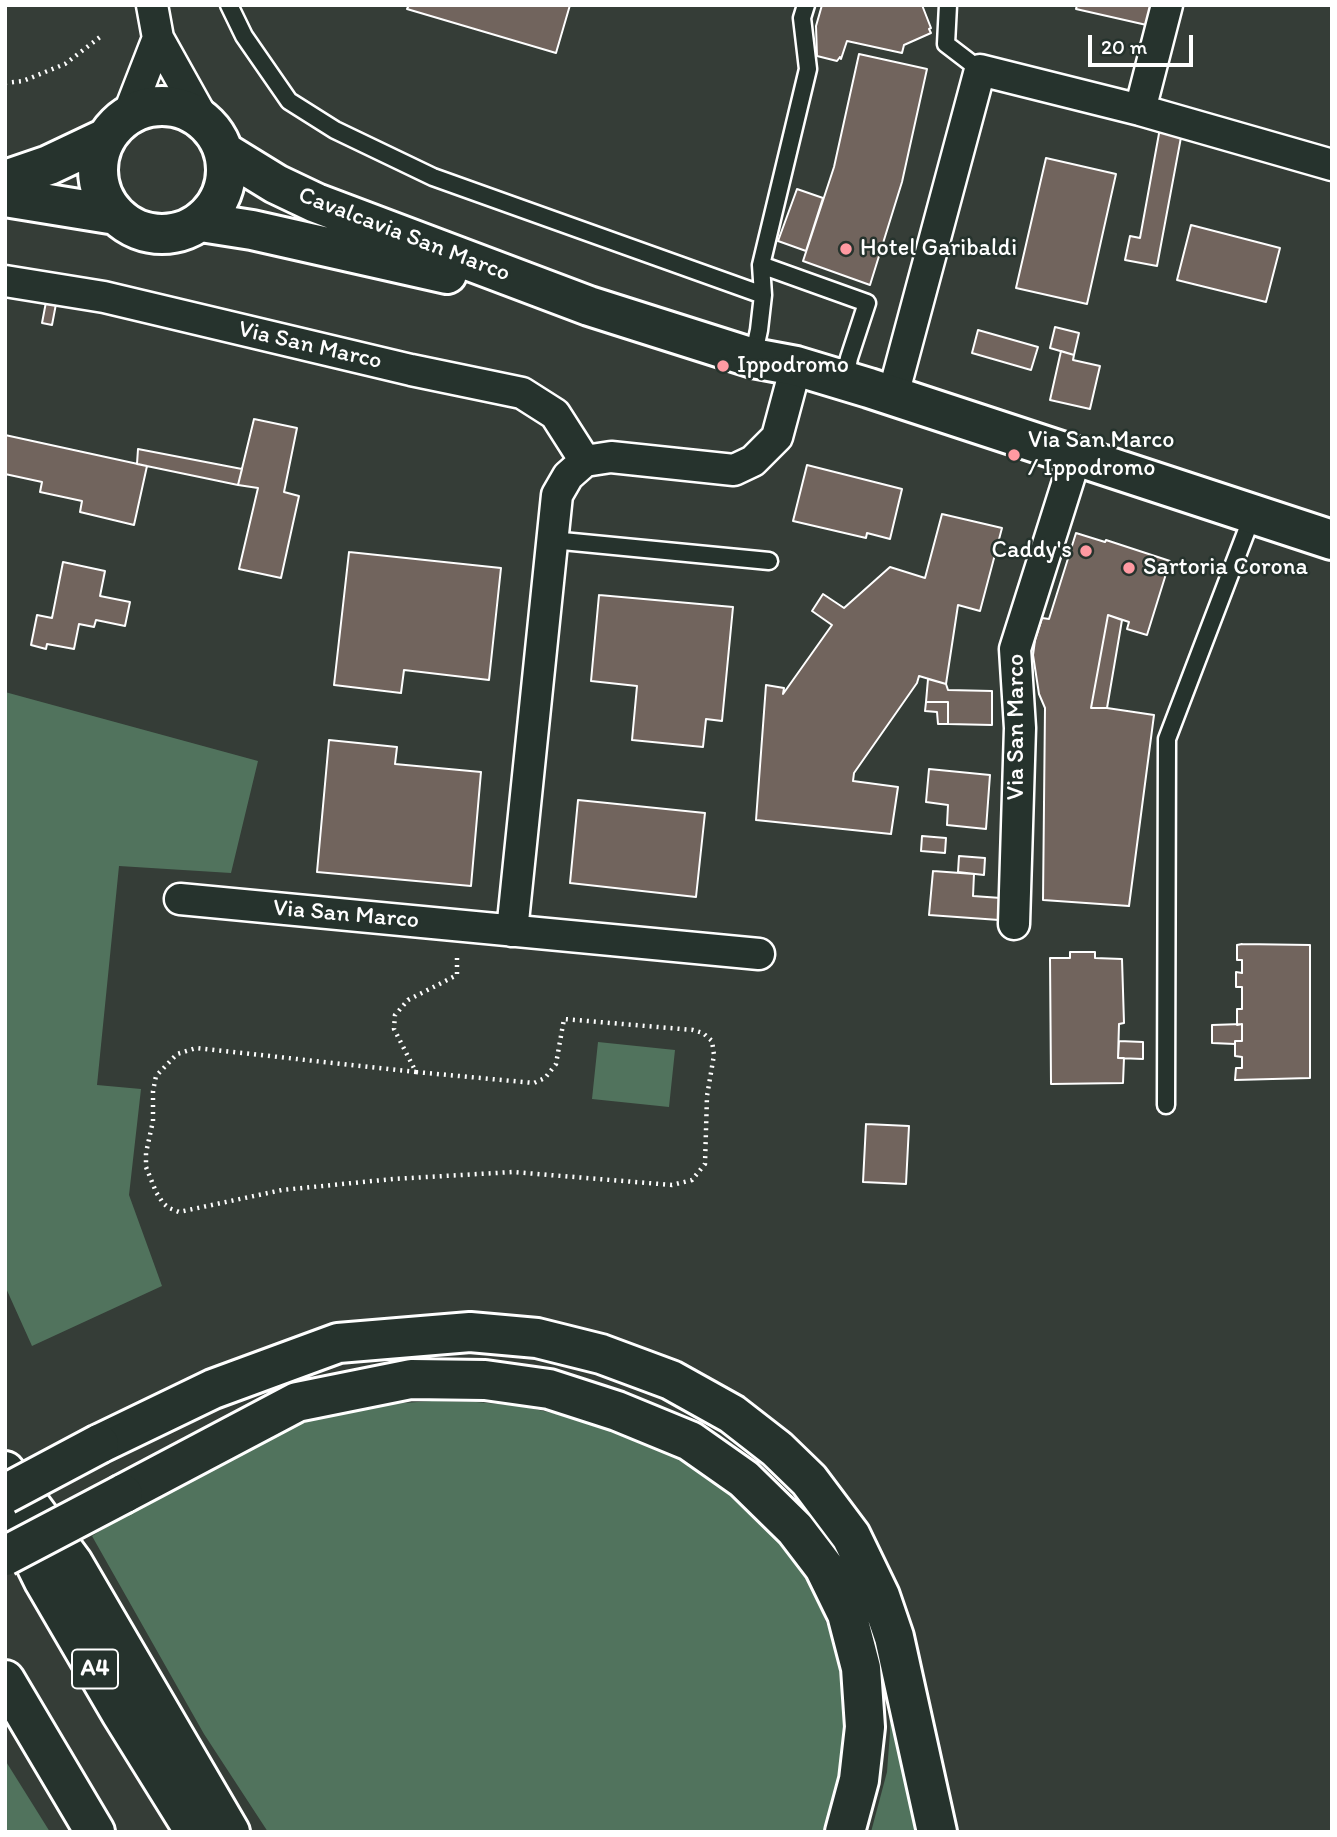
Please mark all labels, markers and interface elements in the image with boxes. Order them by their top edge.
scale bar [1092,21,1197,65]
text: 20 m [1101,34,1147,59]
street label: Cavalcavia San Marco [294,181,514,289]
place label: Hotel Garibaldi [860,235,1017,263]
marker: Hotel Garibaldi [838,241,854,257]
street label: Via San Marco [235,315,385,377]
place label: Ippodromo [737,352,849,380]
marker: Ippodromo [715,358,731,374]
place label: Via San Marco / Ippodromo [1028,427,1174,483]
marker: Via San Marco / Ippodromo [1006,447,1022,463]
place label: Caddy's [991,537,1072,565]
marker: Caddy's [1078,543,1094,559]
place label: Sartoria Corona [1143,554,1308,582]
marker: Sartoria Corona [1121,560,1137,576]
street label: Via San Marco [1003,654,1031,800]
street label: Via San Marco [272,894,420,936]
road number: A4 [72,1650,118,1688]

